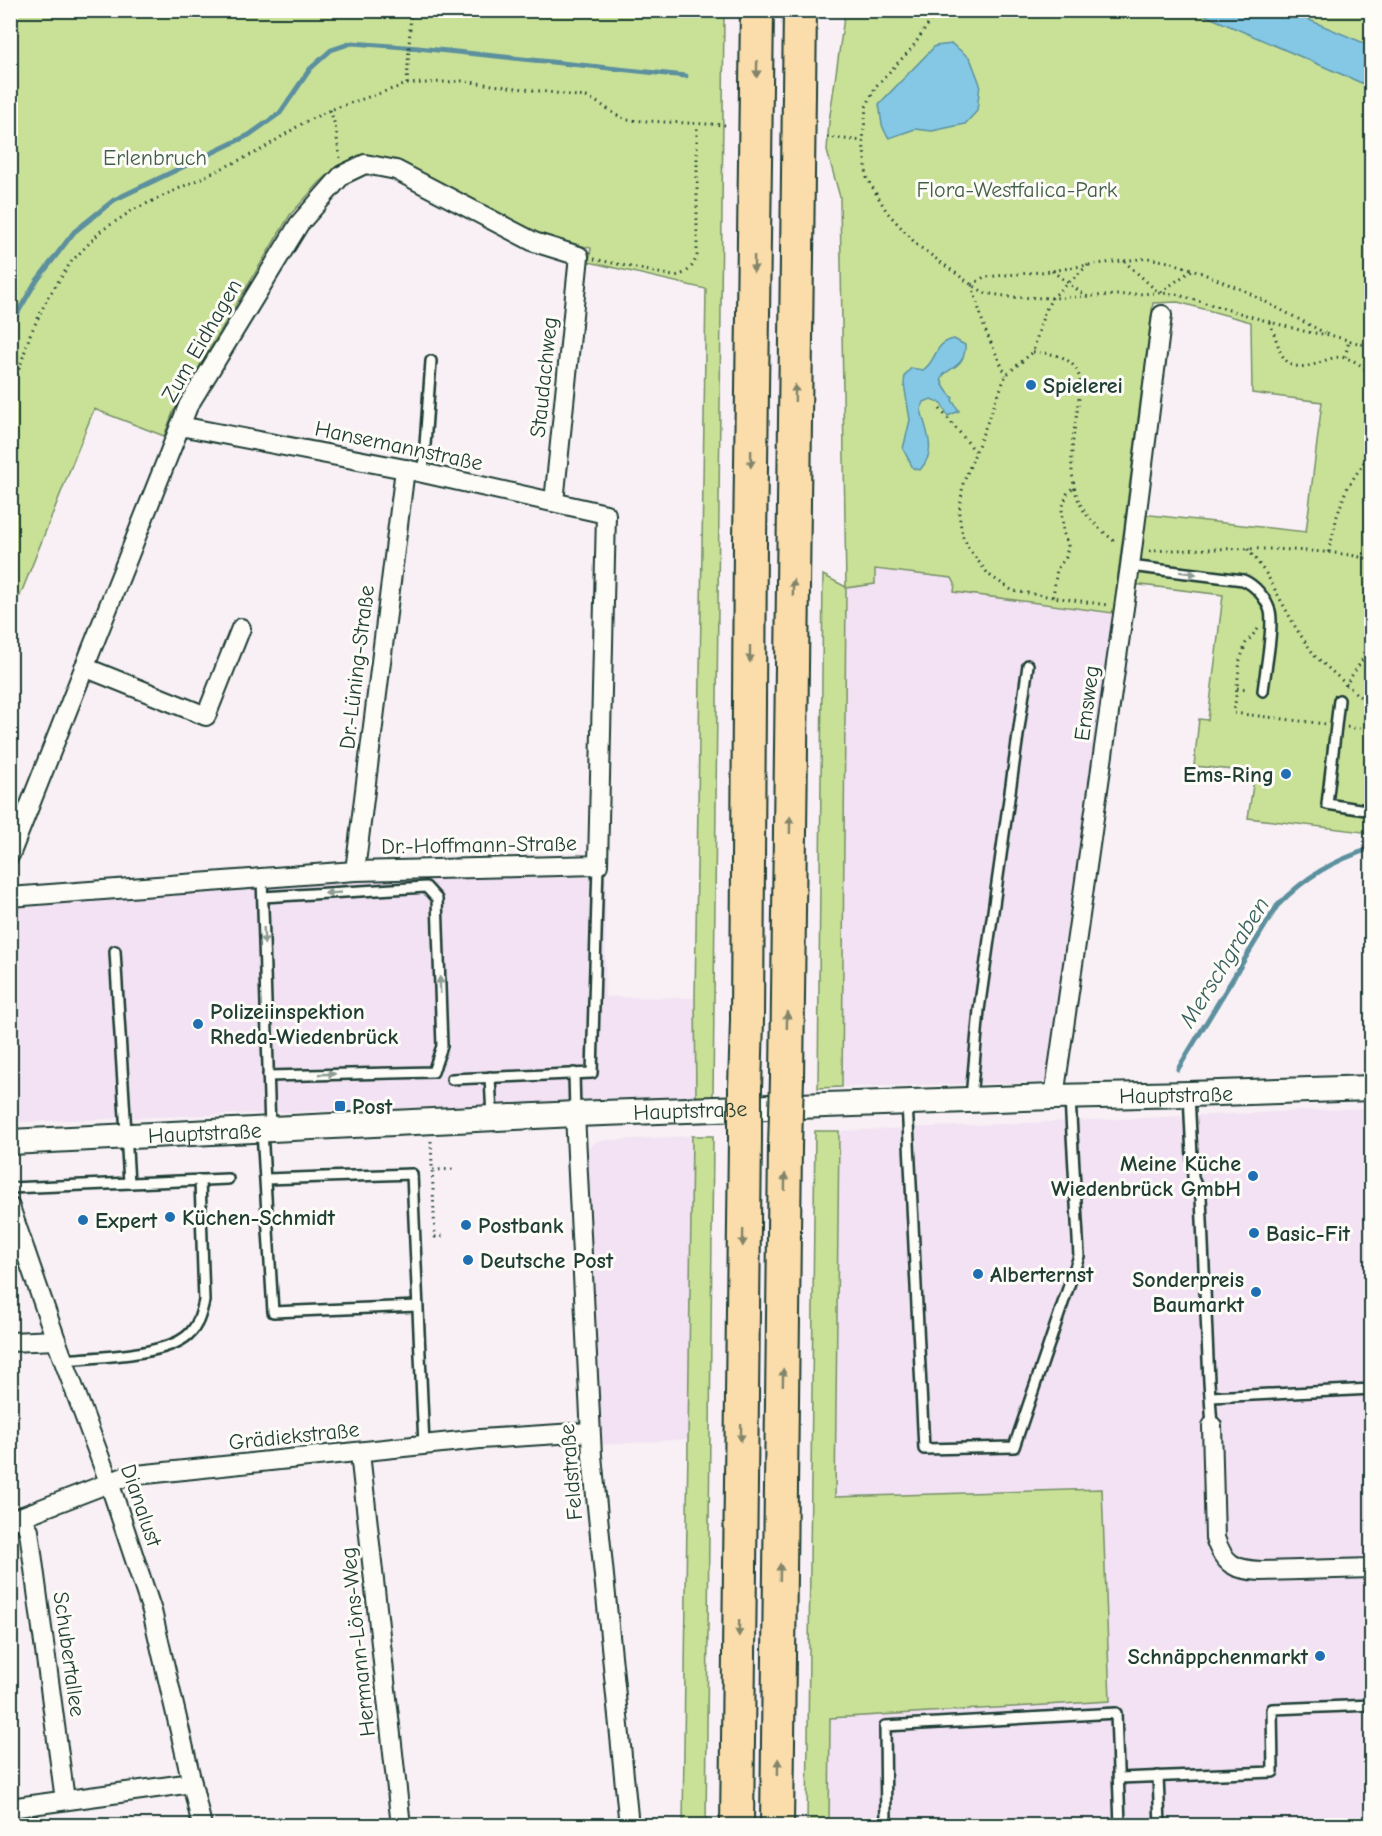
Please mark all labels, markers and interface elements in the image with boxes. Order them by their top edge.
one-way arrow [752,59,761,78]
park label: Erlenbruch [103,145,207,171]
park label: Flora-Westfalica-Park [917,177,1118,203]
one-way arrow [749,254,759,273]
street label: Zum Eidhagen [156,274,248,407]
street label: Staudachweg [525,315,563,439]
place label: Spielerei [1043,373,1123,399]
marker: Spielerei [1024,378,1038,392]
one-way arrow [790,383,800,402]
street label: Hansemannstraße [312,415,485,476]
one-way arrow [747,449,756,468]
one-way arrow [1178,568,1197,578]
one-way arrow [788,578,798,597]
street label: Dr.-Lüning-Straße [334,584,380,751]
one-way arrow [745,644,755,663]
street label: Emsweg [1069,664,1105,743]
place label: Ems-Ring [1183,762,1274,788]
marker: Ems-Ring [1279,767,1293,781]
one-way arrow [785,815,795,834]
street label: Dr.-Hoffmann-Straße [381,830,577,860]
one-way arrow [324,888,343,897]
water label: Merschgraben [1172,892,1275,1033]
one-way arrow [259,926,269,945]
one-way arrow [436,975,445,994]
place label: Polizeiinspektion Rheda-Wiedenbrück [210,999,398,1050]
one-way arrow [782,1010,792,1029]
marker: Polizeiinspektion Rheda-Wiedenbrück [191,1017,205,1031]
one-way arrow [317,1070,336,1079]
street label: Hauptstraße [1119,1081,1233,1110]
place label: Post [352,1094,393,1120]
street label: Hauptstraße [633,1096,748,1126]
marker: Post [333,1099,347,1113]
street label: Hauptstraße [147,1118,262,1149]
place label: Meine Küche Wiedenbrück GmbH [1051,1151,1241,1202]
marker: Meine Küche Wiedenbrück GmbH [1246,1169,1260,1183]
one-way arrow [780,1173,790,1192]
place label: Küchen-Schmidt [182,1205,336,1231]
place label: Expert [95,1208,158,1234]
marker: Küchen-Schmidt [163,1210,177,1224]
marker: Expert [76,1213,90,1227]
place label: Postbank [478,1213,564,1239]
marker: Postbank [459,1218,473,1232]
place label: Basic-Fit [1266,1221,1351,1247]
marker: Basic-Fit [1247,1226,1261,1240]
one-way arrow [739,1229,748,1248]
place label: Deutsche Post [480,1248,614,1274]
marker: Deutsche Post [461,1253,475,1267]
place label: Alberternst [990,1262,1094,1288]
marker: Alberternst [971,1267,985,1281]
place label: Sonderpreis Baumarkt [1132,1267,1245,1318]
marker: Sonderpreis Baumarkt [1249,1285,1263,1299]
one-way arrow [778,1368,787,1387]
street label: Grädiekstraße [227,1416,361,1456]
street label: Feldstraße [554,1423,588,1521]
one-way arrow [736,1424,746,1443]
street label: Dianalust [115,1461,167,1551]
street label: Hermann-Löns-Weg [335,1546,381,1738]
one-way arrow [775,1563,785,1582]
street label: Schubertallee [47,1590,91,1718]
one-way arrow [734,1619,744,1638]
place label: Schnäppchenmarkt [1128,1644,1309,1670]
marker: Schnäppchenmarkt [1313,1649,1327,1663]
one-way arrow [773,1758,783,1777]

